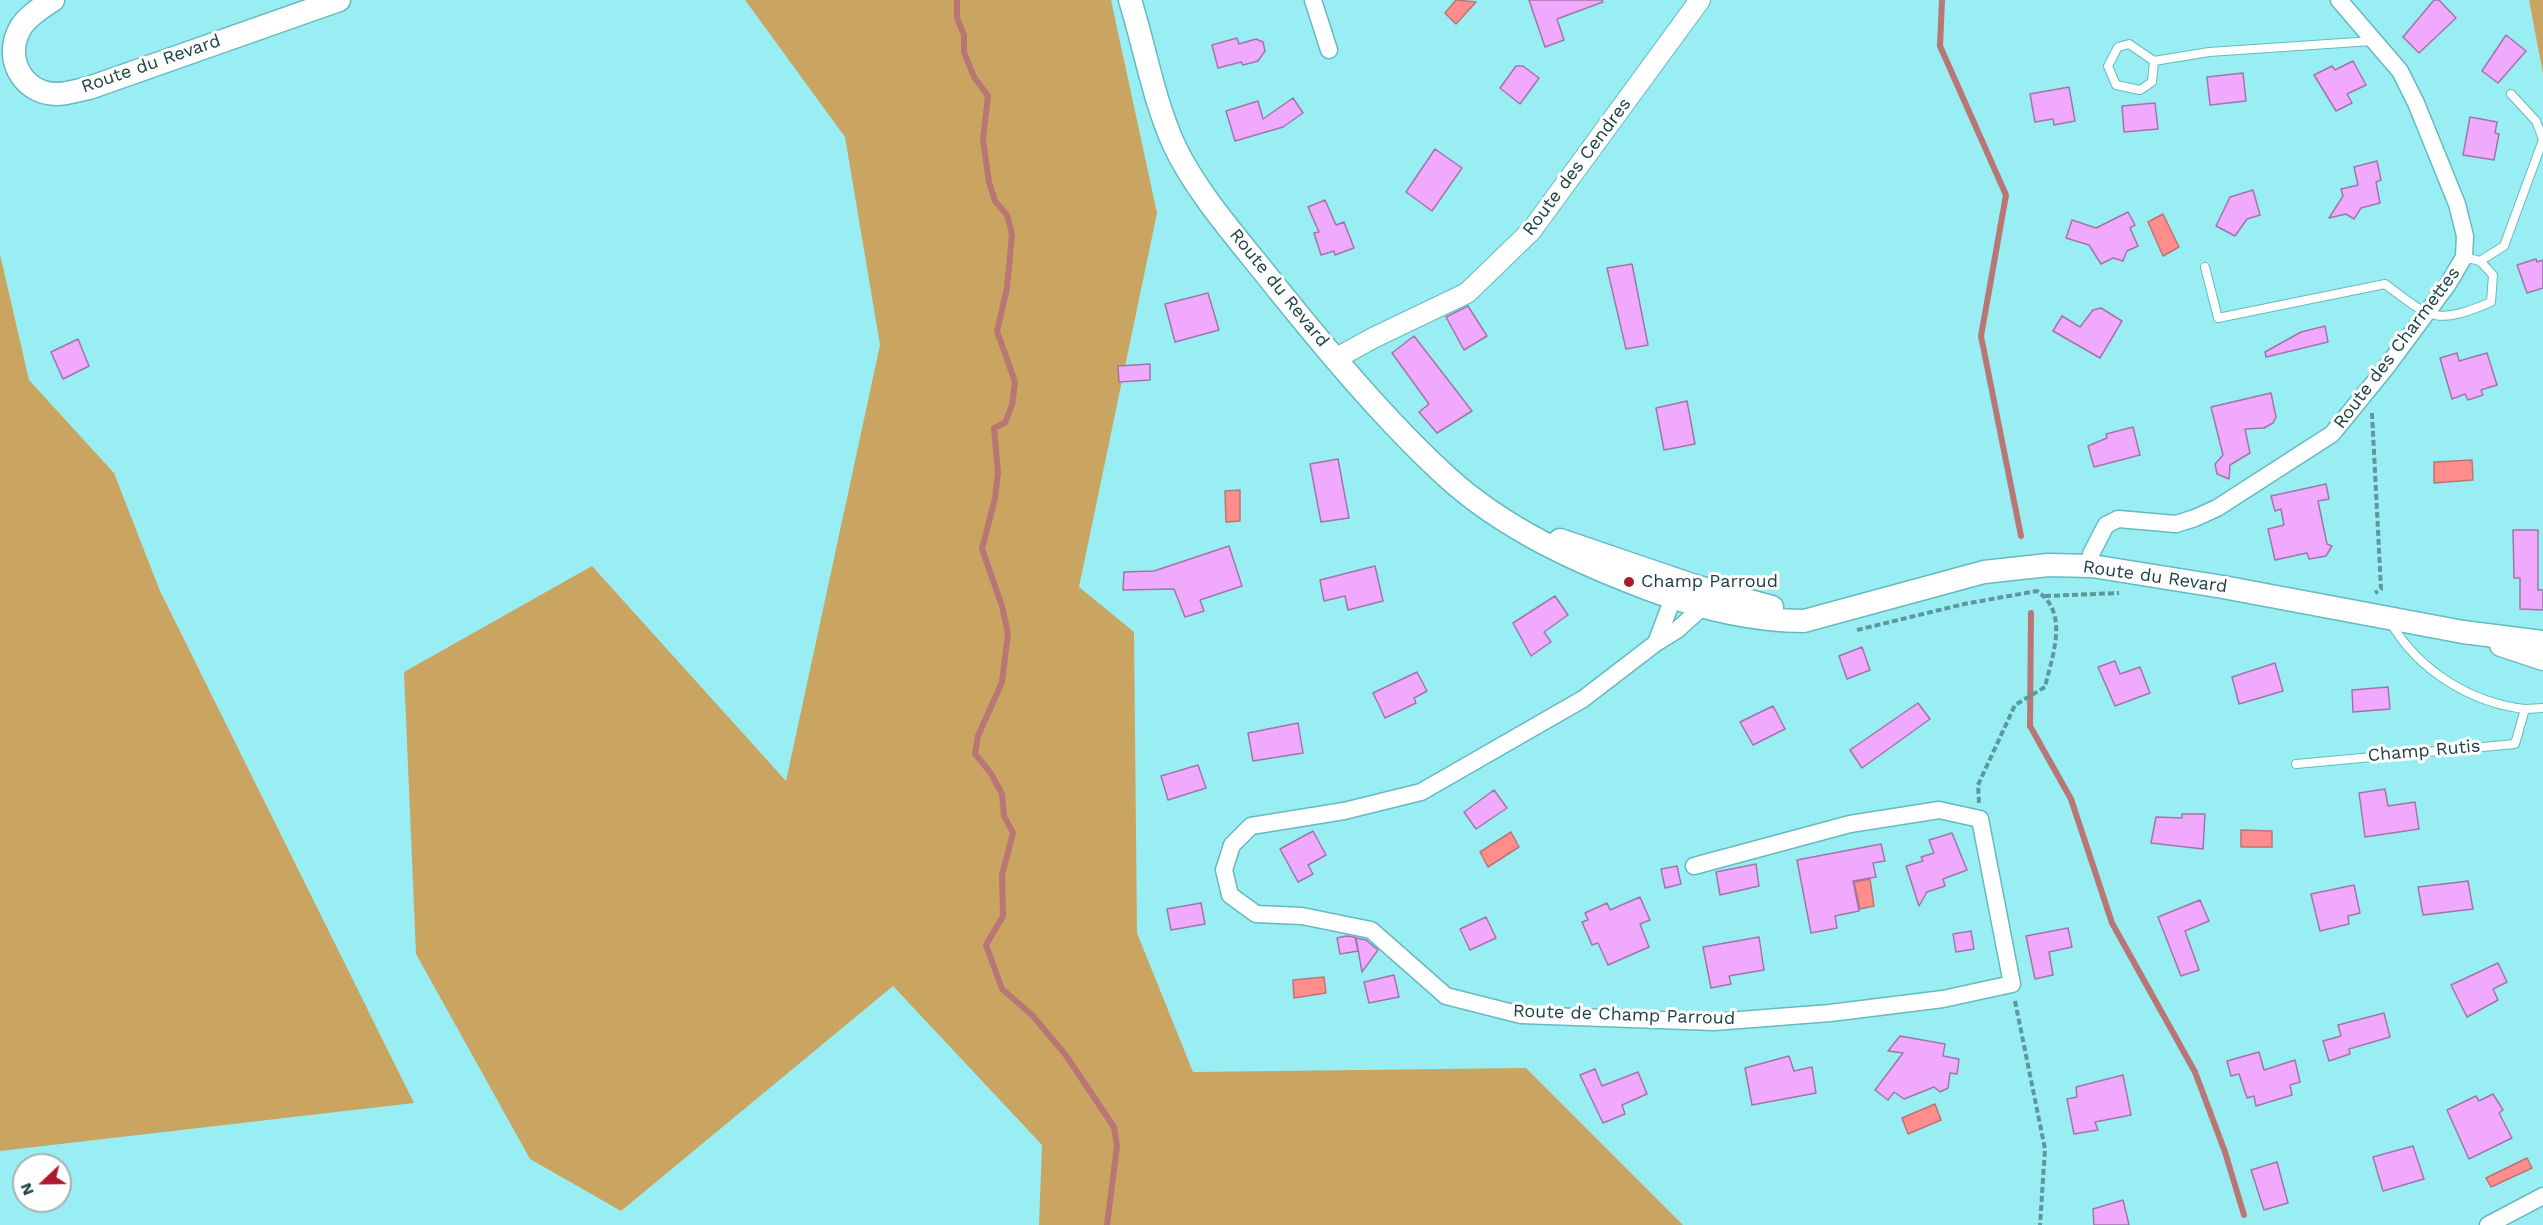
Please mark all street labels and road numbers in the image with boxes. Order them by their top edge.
street label: Route du Revard [79,30,223,98]
street label: Route des Cendres [1518,94,1636,240]
street label: Route du Revard [1225,225,1333,351]
street label: Route des Charmettes [2329,263,2465,433]
street label: Route du Revard [2081,556,2229,598]
street label: Champ Rutis [2367,735,2481,767]
street label: Route de Champ Parroud [1512,1000,1736,1030]

